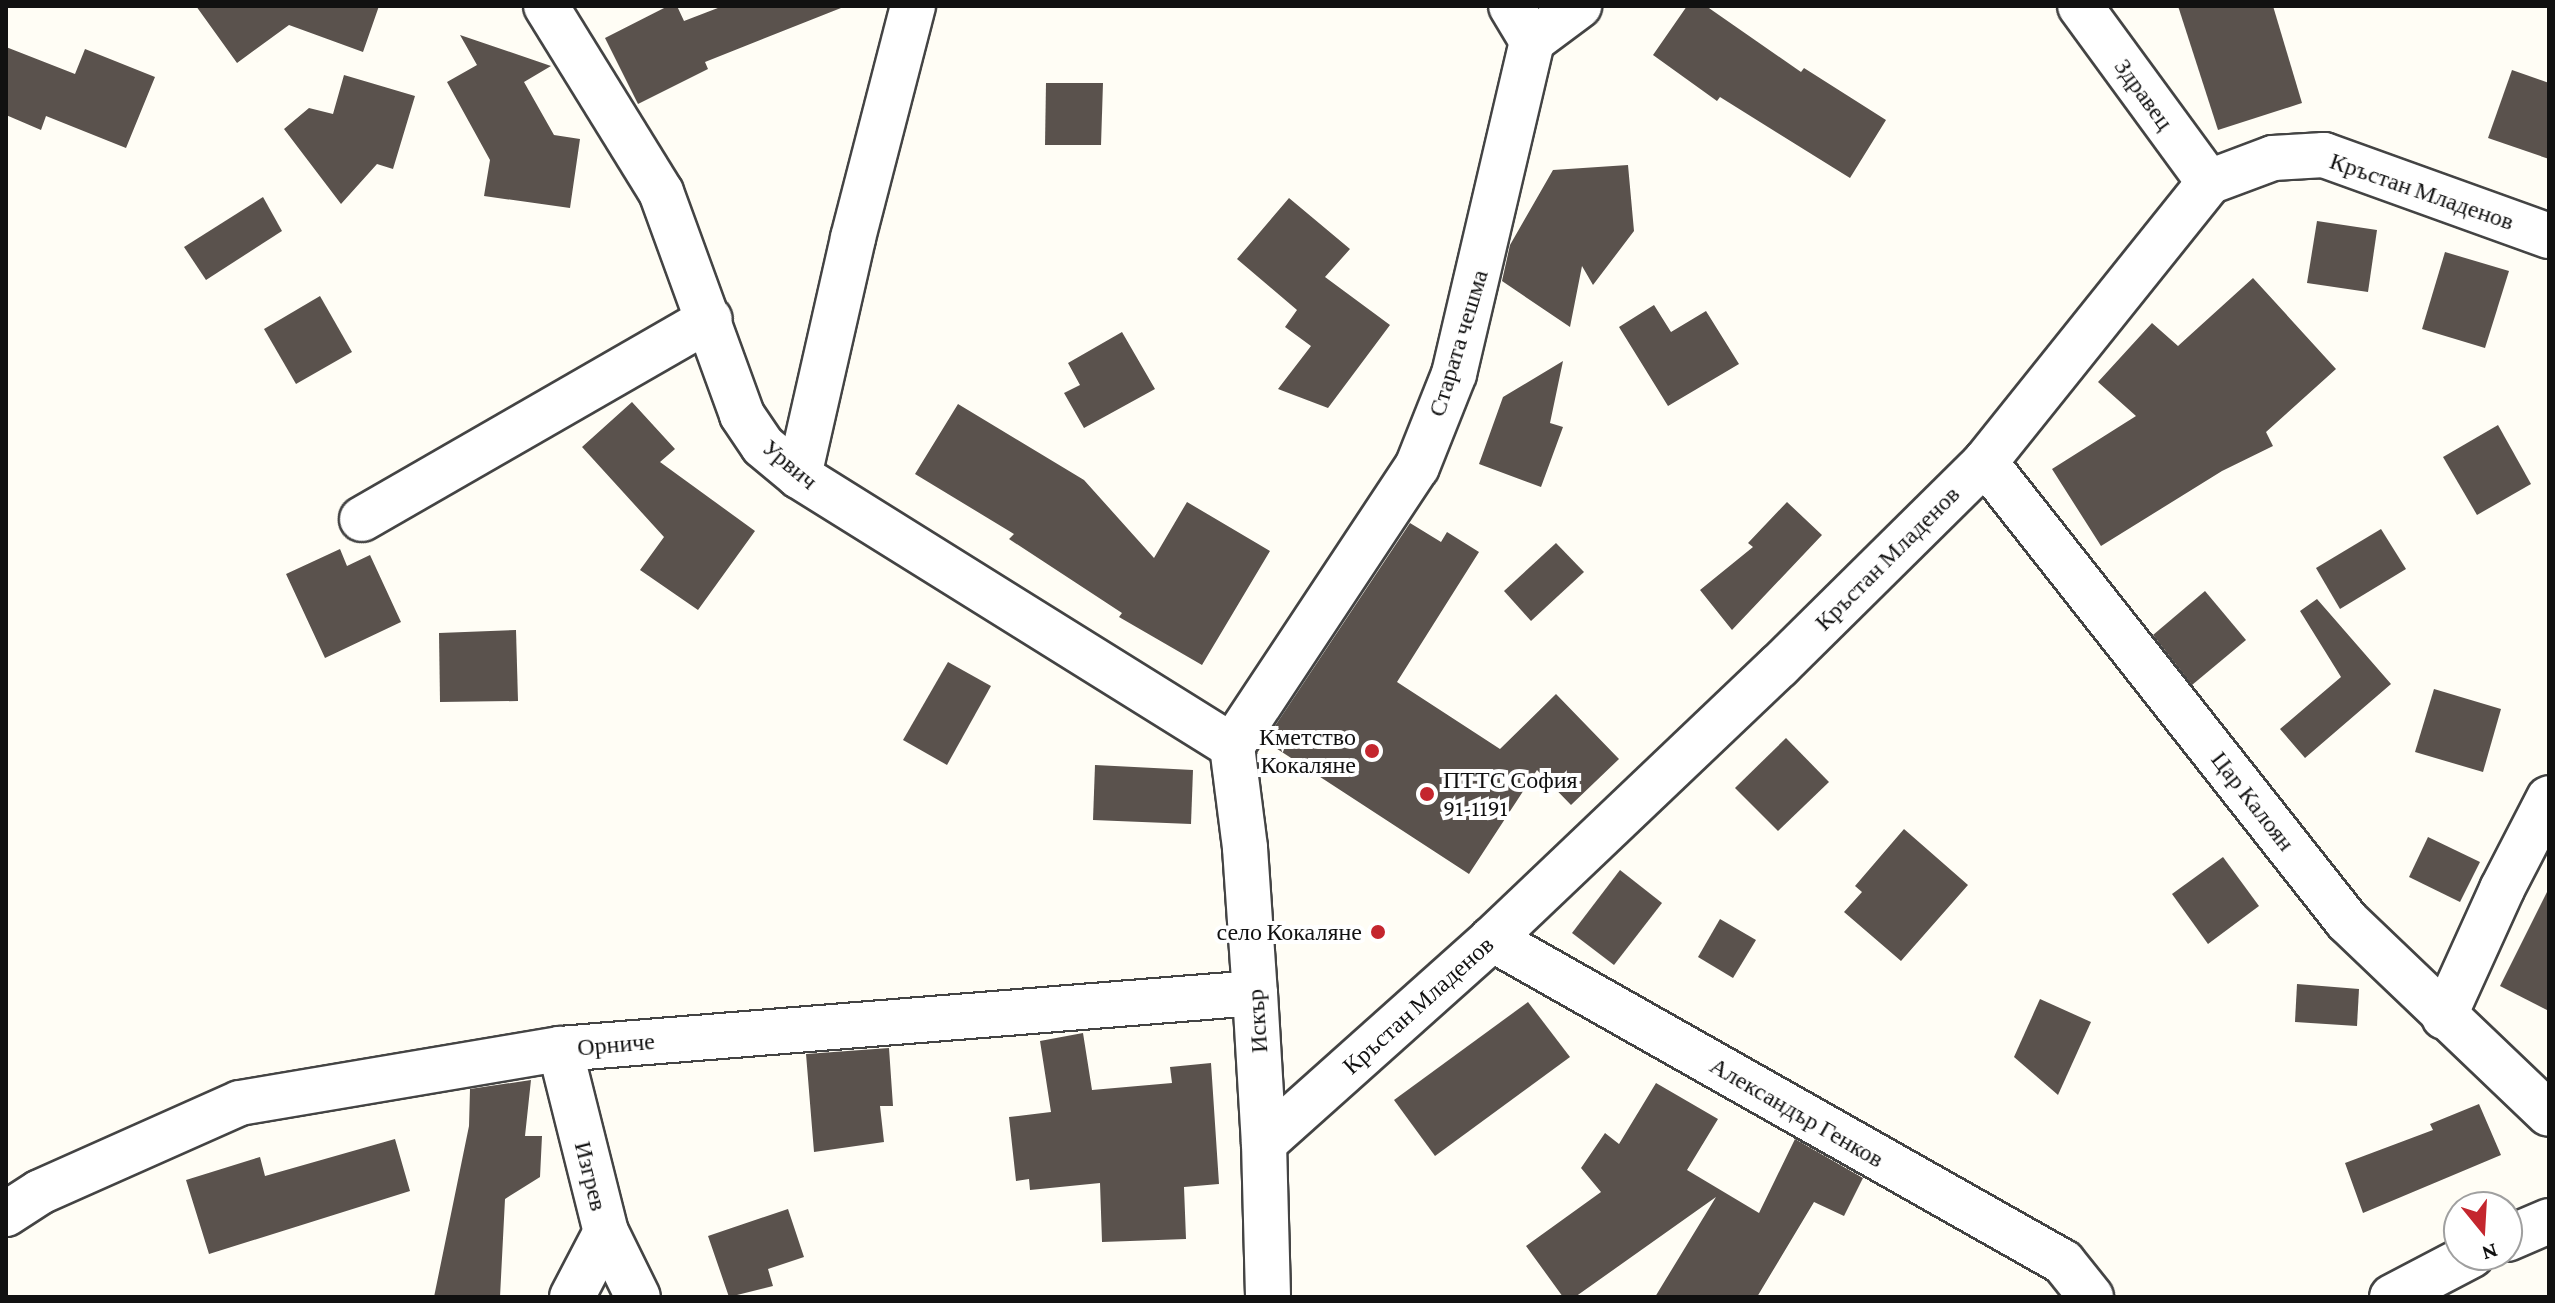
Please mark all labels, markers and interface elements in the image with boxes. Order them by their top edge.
street label: Здравец [2109,53,2179,135]
street label: Кръстан Младенов [2326,146,2518,236]
street label: Старата чешма [1422,266,1494,420]
street label: Урвич [757,433,823,495]
street label: Кръстан Младенов [1809,480,1965,636]
place label: Кметство Кокаляне [1259,723,1356,779]
marker: Кметство Кокаляне [1363,742,1381,760]
street label: Цар Калоян [2205,745,2301,857]
place label: ПТТС София 91-1191 [1443,766,1578,822]
marker: ПТТС София 91-1191 [1418,785,1436,803]
place label: село Кокаляне [1216,918,1362,946]
marker: село Кокаляне [1369,923,1387,941]
street label: Кръстан Младенов [1337,930,1499,1080]
street label: Искър [1240,988,1274,1054]
street label: Орниче [576,1026,656,1062]
street label: Александър Генков [1705,1051,1889,1173]
street label: Изгрев [568,1138,614,1214]
north arrow [2443,1191,2523,1271]
text: N [2479,1238,2501,1267]

